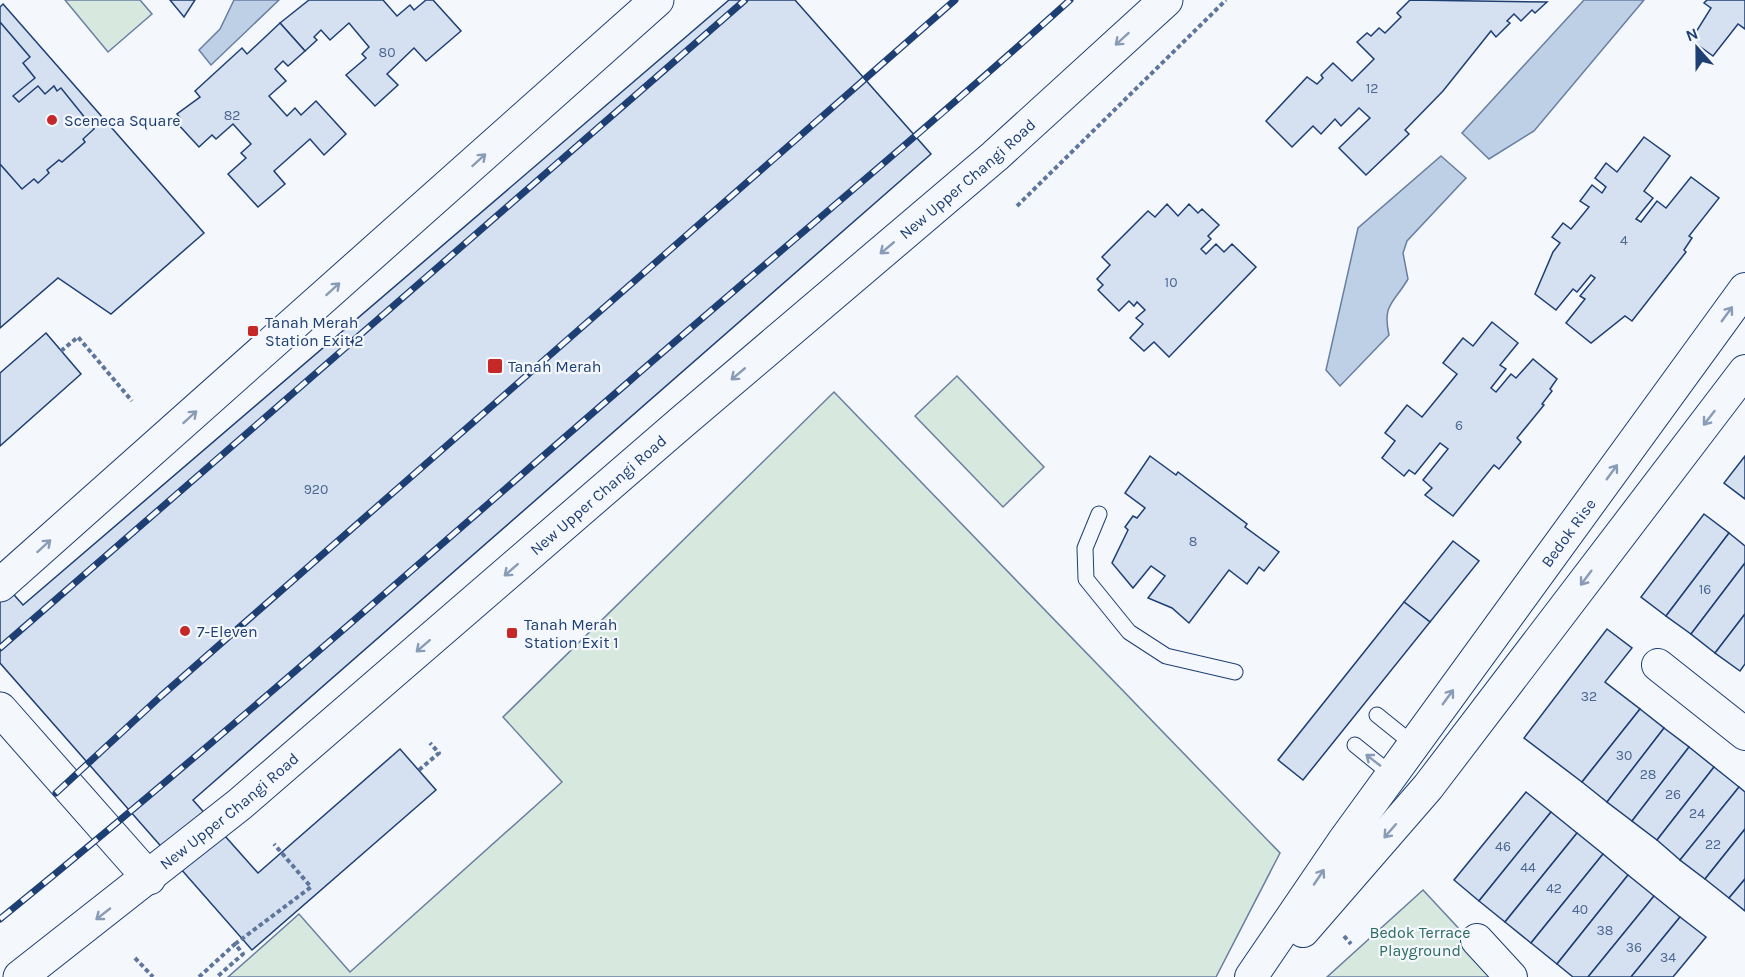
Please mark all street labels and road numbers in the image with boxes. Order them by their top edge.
street label: New Upper Changi Road [895,114,1039,243]
street label: New Upper Changi Road [526,431,670,559]
street label: Bedok Rise [1537,494,1599,571]
street label: New Upper Changi Road [156,748,302,873]

